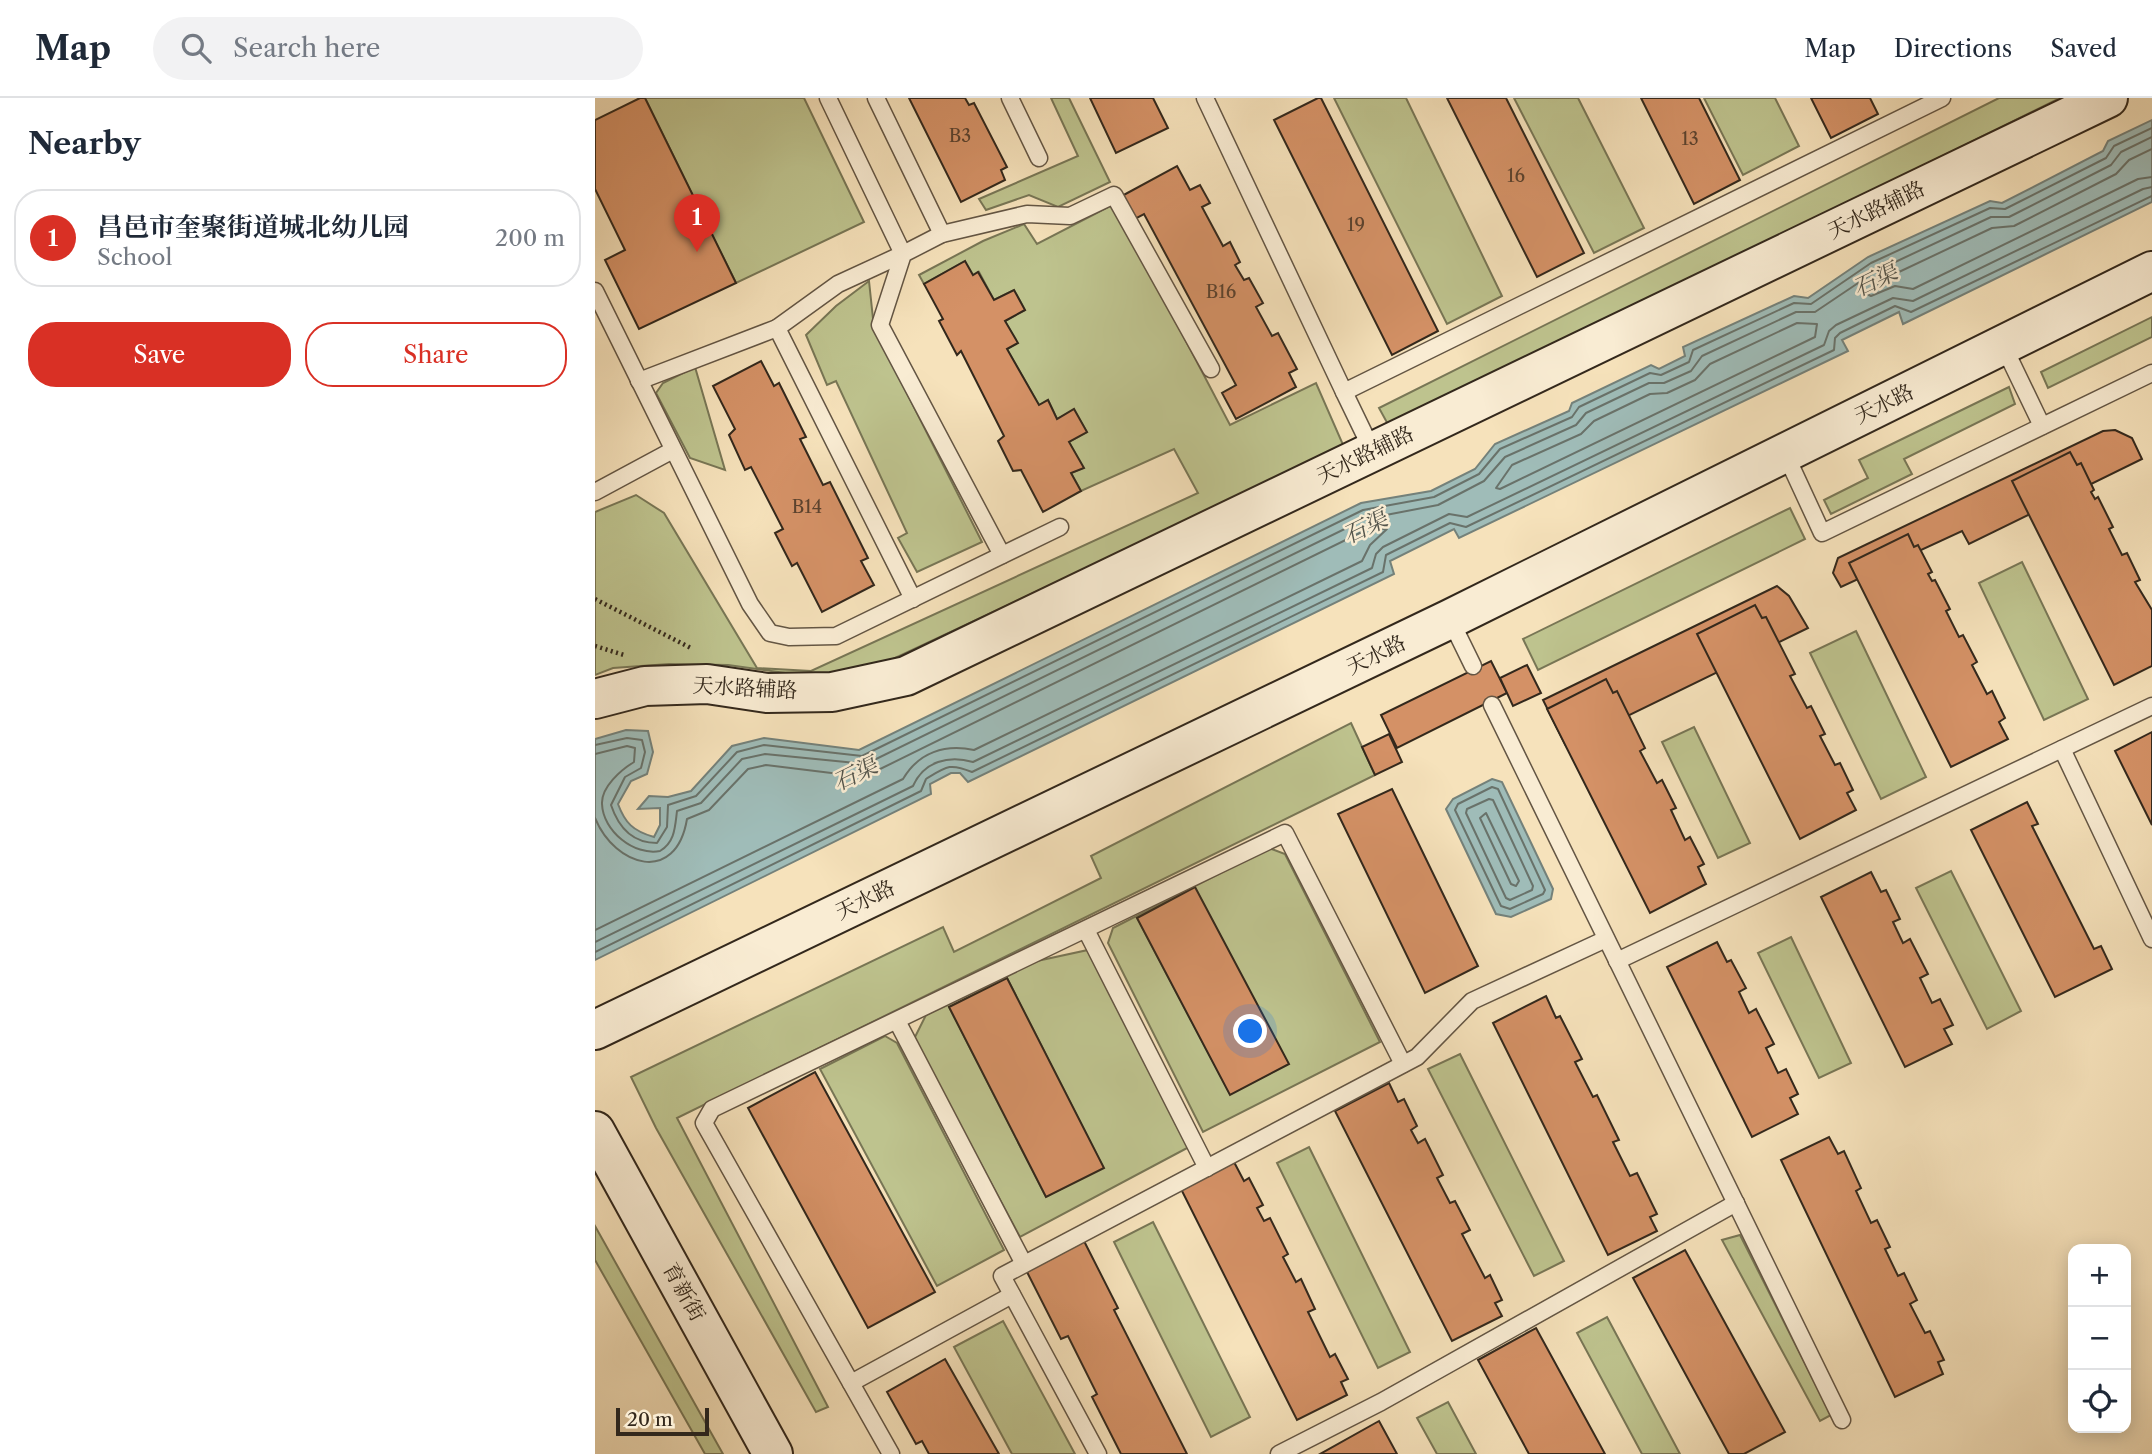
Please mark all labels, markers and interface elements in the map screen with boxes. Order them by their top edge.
search box [153,17,643,80]
text: Map [35,28,111,69]
icon: search [177,29,215,67]
text: Search here [233,32,380,64]
text: Map [1804,34,1856,63]
text: Directions [1894,34,2012,63]
text: Saved [2050,34,2117,63]
text: Nearby [28,125,141,162]
house number: B3 [949,125,971,147]
house number: 13 [1681,128,1699,150]
house number: 16 [1507,165,1525,187]
street label: 天水路辅路 [1823,175,1928,244]
pin: 1 [674,194,720,252]
text: 昌邑市奎聚街道城北幼儿园 [97,211,409,243]
house number: 19 [1347,214,1365,236]
text: 1 [48,224,58,252]
text: 200 m [495,224,565,252]
text: School [97,243,172,271]
water label: 石渠 [1848,256,1905,303]
house number: B16 [1206,281,1236,303]
button: Save [28,322,291,387]
button: Share [305,322,567,387]
street label: 天水路 [1850,379,1918,429]
street label: 天水路辅路 [1312,420,1417,489]
house number: B14 [792,496,822,518]
water label: 石渠 [1338,503,1395,550]
street label: 天水路 [1342,630,1410,680]
street label: 天水路辅路 [692,672,798,703]
water label: 石渠 [828,750,885,797]
street label: 天水路 [831,875,899,925]
your location [1233,1014,1267,1048]
map controls [2068,1244,2131,1433]
button: + [2068,1244,2131,1307]
street label: 育新街 [658,1258,711,1325]
button: − [2068,1307,2131,1370]
button: locate [2068,1370,2131,1433]
scale bar [616,1405,709,1437]
text: 20 m [627,1408,673,1431]

